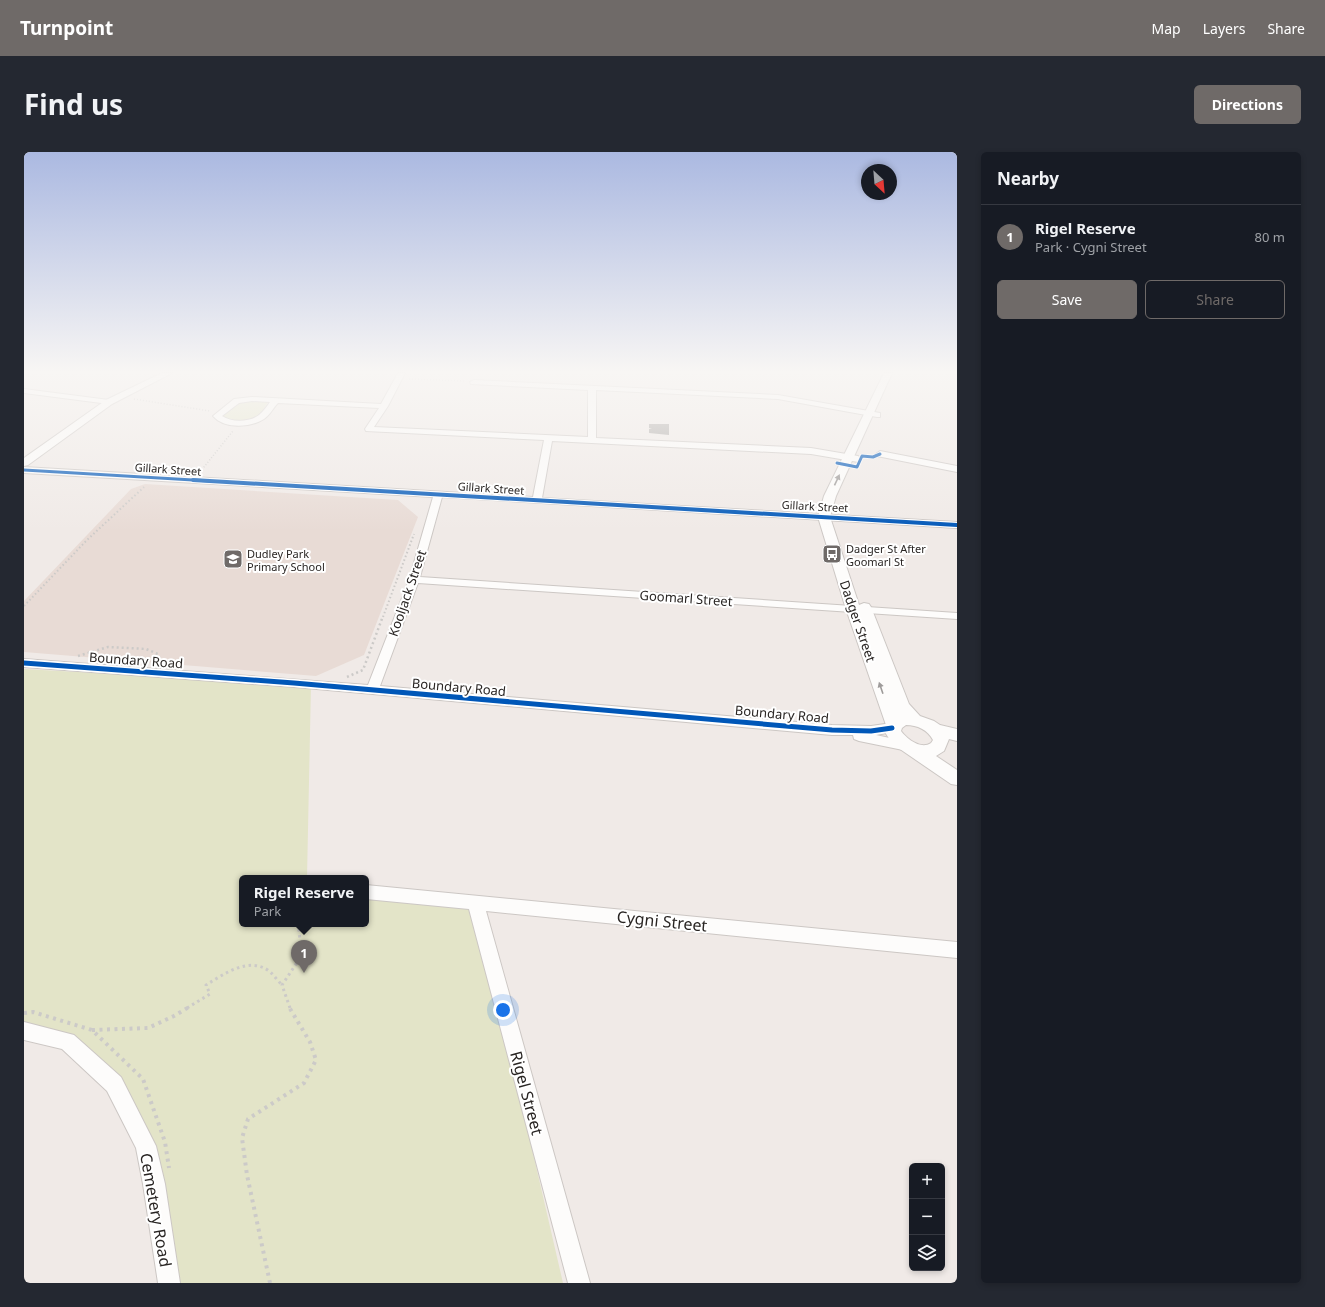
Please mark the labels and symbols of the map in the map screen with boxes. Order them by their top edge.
north arrow [861,164,897,200]
street label: Gillark Street [134,459,202,479]
one-way arrow [834,475,840,486]
street label: Gillark Street [457,478,525,498]
street label: Gillark Street [781,497,849,515]
place label: Dadger St After Goomarl St [846,541,926,569]
bus stop icon: Dadger St After Goomarl St [821,543,843,565]
place label: Dudley Park Primary School [247,546,325,574]
street label: Kooljack Street [384,547,430,639]
school or university icon: Dudley Park Primary School [222,548,244,570]
street label: Dadger Street [836,578,880,664]
street label: Goomarl Street [639,586,733,610]
street label: Boundary Road [88,648,184,672]
street label: Boundary Road [411,674,507,700]
one-way arrow [878,681,884,693]
street label: Boundary Road [734,701,830,727]
street label: Cygni Street [616,905,709,937]
pin: 1 [291,940,317,973]
your location [493,1000,513,1020]
street label: Rigel Street [505,1049,549,1138]
street label: Cemetery Road [135,1151,177,1269]

